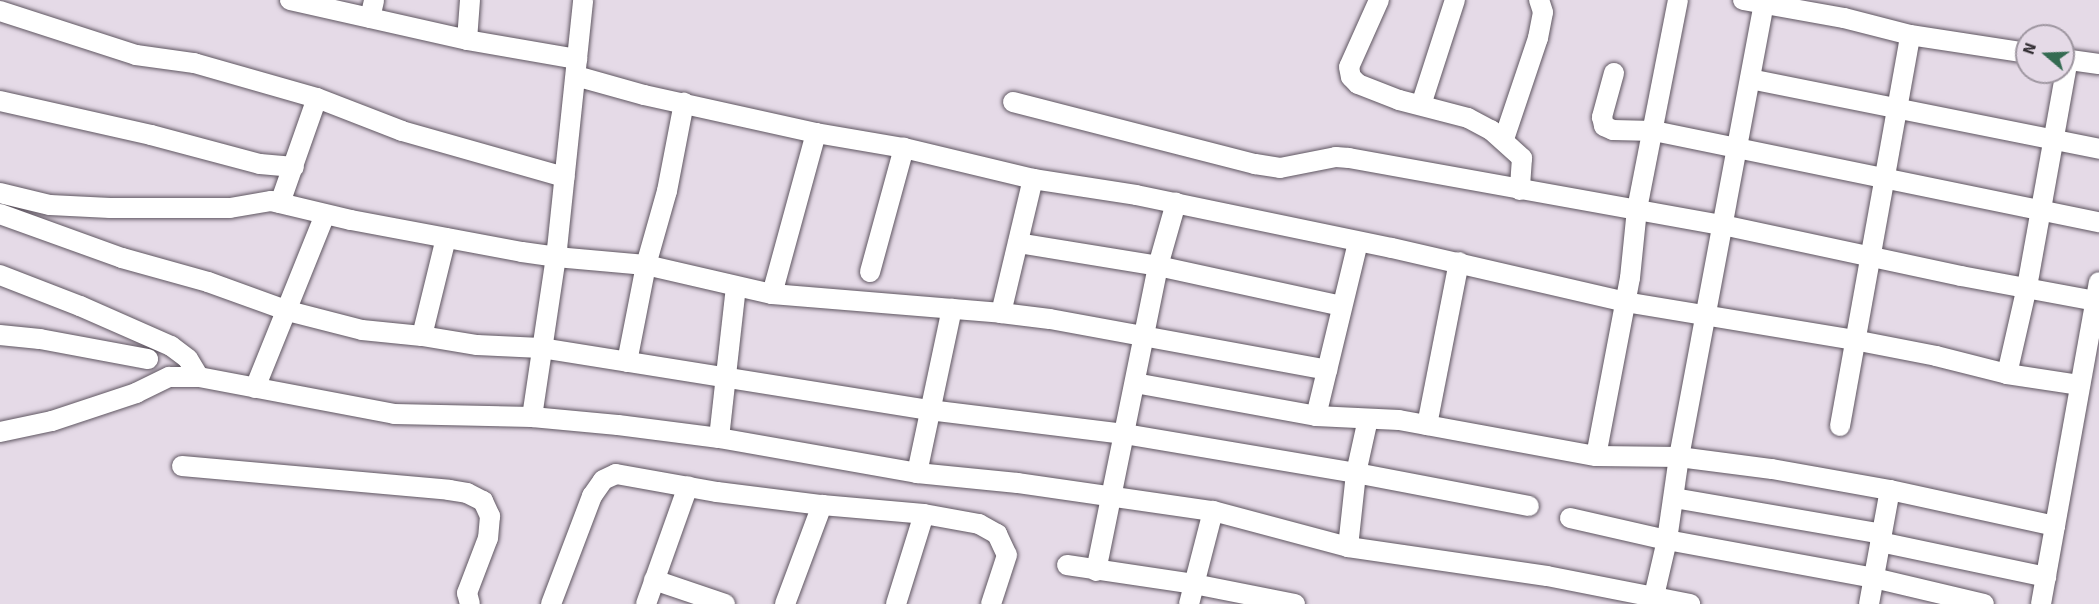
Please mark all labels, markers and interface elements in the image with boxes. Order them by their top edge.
north arrow [2015,24,2075,84]
text: N [2019,40,2041,57]

